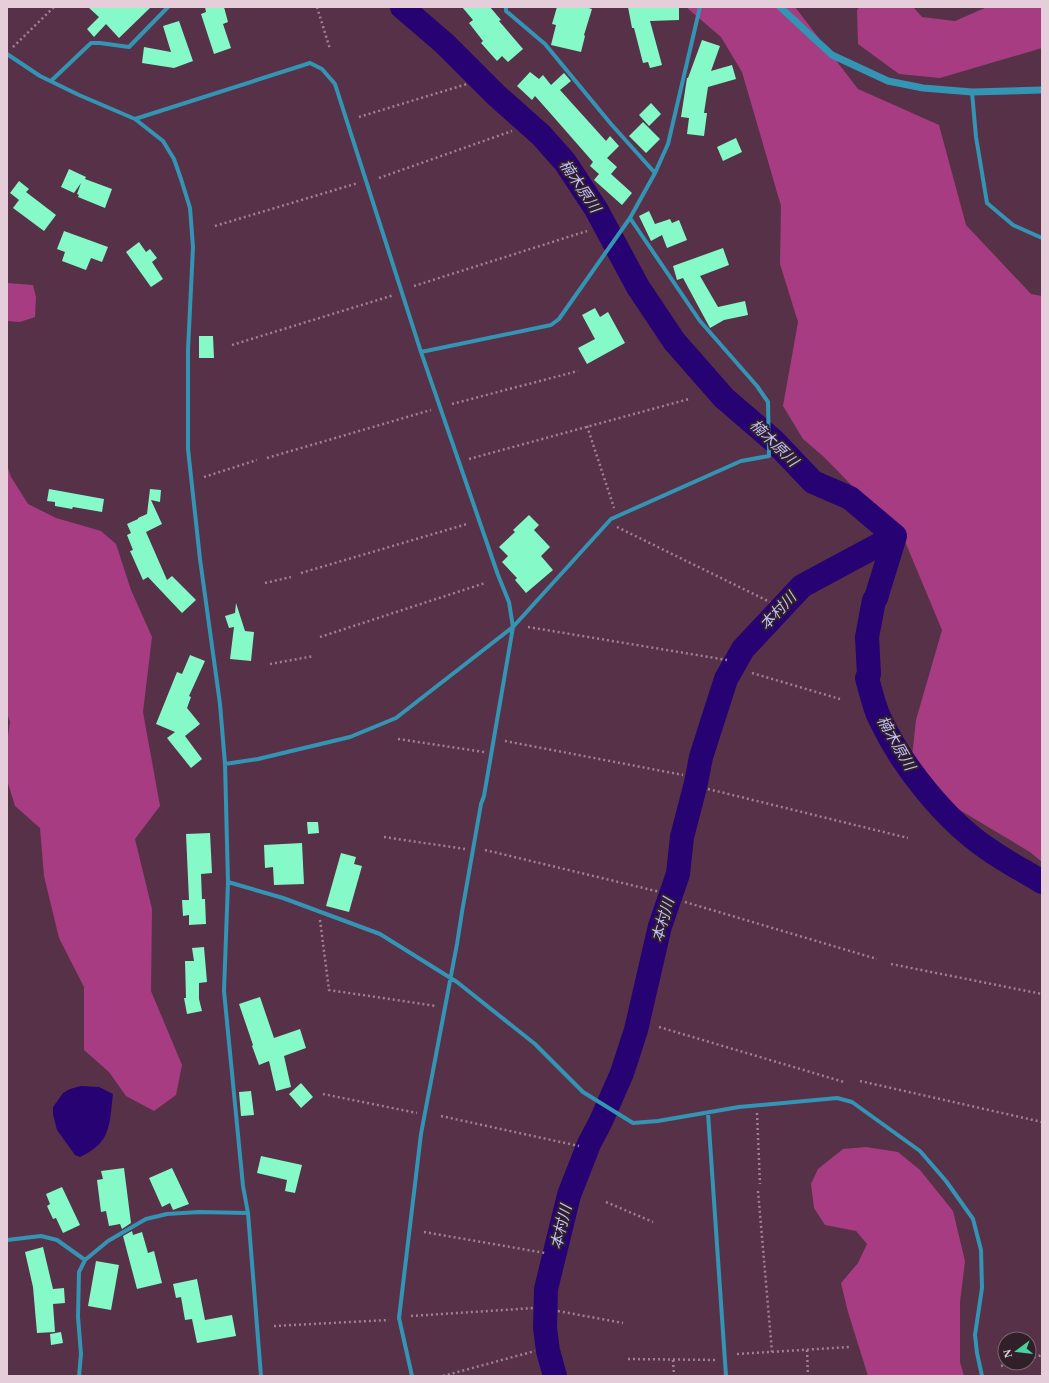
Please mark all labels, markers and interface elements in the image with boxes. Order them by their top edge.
water label: 楠木原川 [557,157,605,217]
water label: 楠木原川 [747,416,803,471]
water label: 本村川 [757,588,801,633]
water label: 楠木原川 [874,713,919,775]
water label: 本村川 [649,894,677,944]
water label: 本村川 [548,1201,575,1251]
north arrow [997,1331,1037,1371]
text: N [1001,1348,1014,1359]

